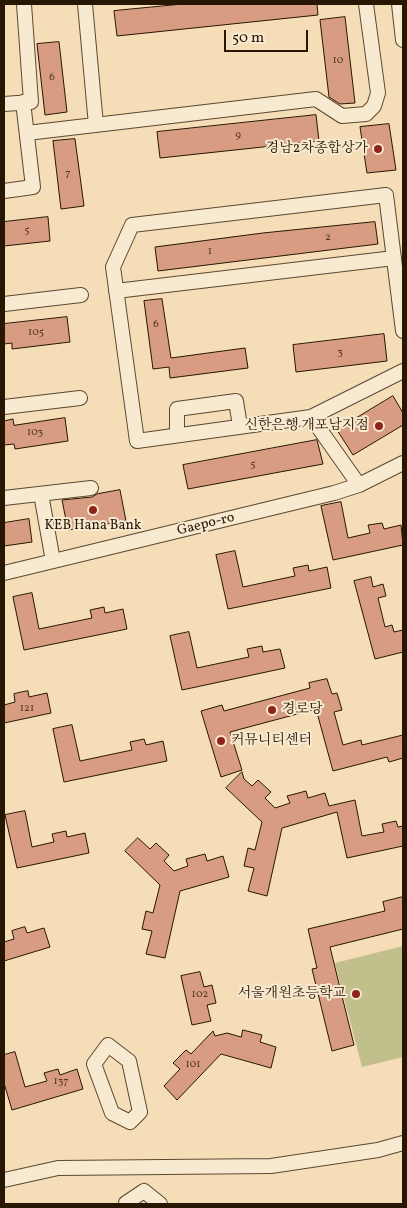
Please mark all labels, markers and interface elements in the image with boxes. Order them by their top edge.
scale bar [227,20,311,52]
text: 50 m [232,28,264,49]
house number: 10 [333,54,343,68]
house number: 6 [49,71,55,85]
house number: 9 [235,129,241,143]
place label: 경남2차종합상가 [266,141,368,157]
marker: 경남2차종합상가 [372,143,384,155]
house number: 7 [65,167,71,181]
house number: 5 [24,224,30,238]
house number: 2 [325,231,331,245]
house number: 1 [208,245,212,259]
house number: 6 [153,318,159,332]
house number: 105 [28,326,44,340]
house number: 3 [337,346,343,360]
place label: 신한은행 개포남지점 [244,418,369,434]
marker: 신한은행 개포남지점 [373,420,385,432]
house number: 103 [27,426,43,440]
house number: 5 [250,458,256,472]
marker: KEB Hana Bank [87,504,99,516]
street label: Gaepo-ro [176,510,236,540]
place label: KEB Hana Bank [45,518,141,534]
house number: 121 [20,702,34,716]
place label: 경로당 [282,702,323,718]
marker: 경로당 [266,704,278,716]
place label: 커뮤니티센터 [231,733,312,749]
marker: 커뮤니티센터 [215,735,227,747]
place label: 서울개원초등학교 [238,986,346,1002]
house number: 102 [192,988,208,1002]
marker: 서울개원초등학교 [350,988,362,1000]
house number: 101 [185,1058,201,1072]
house number: 137 [53,1075,69,1089]

